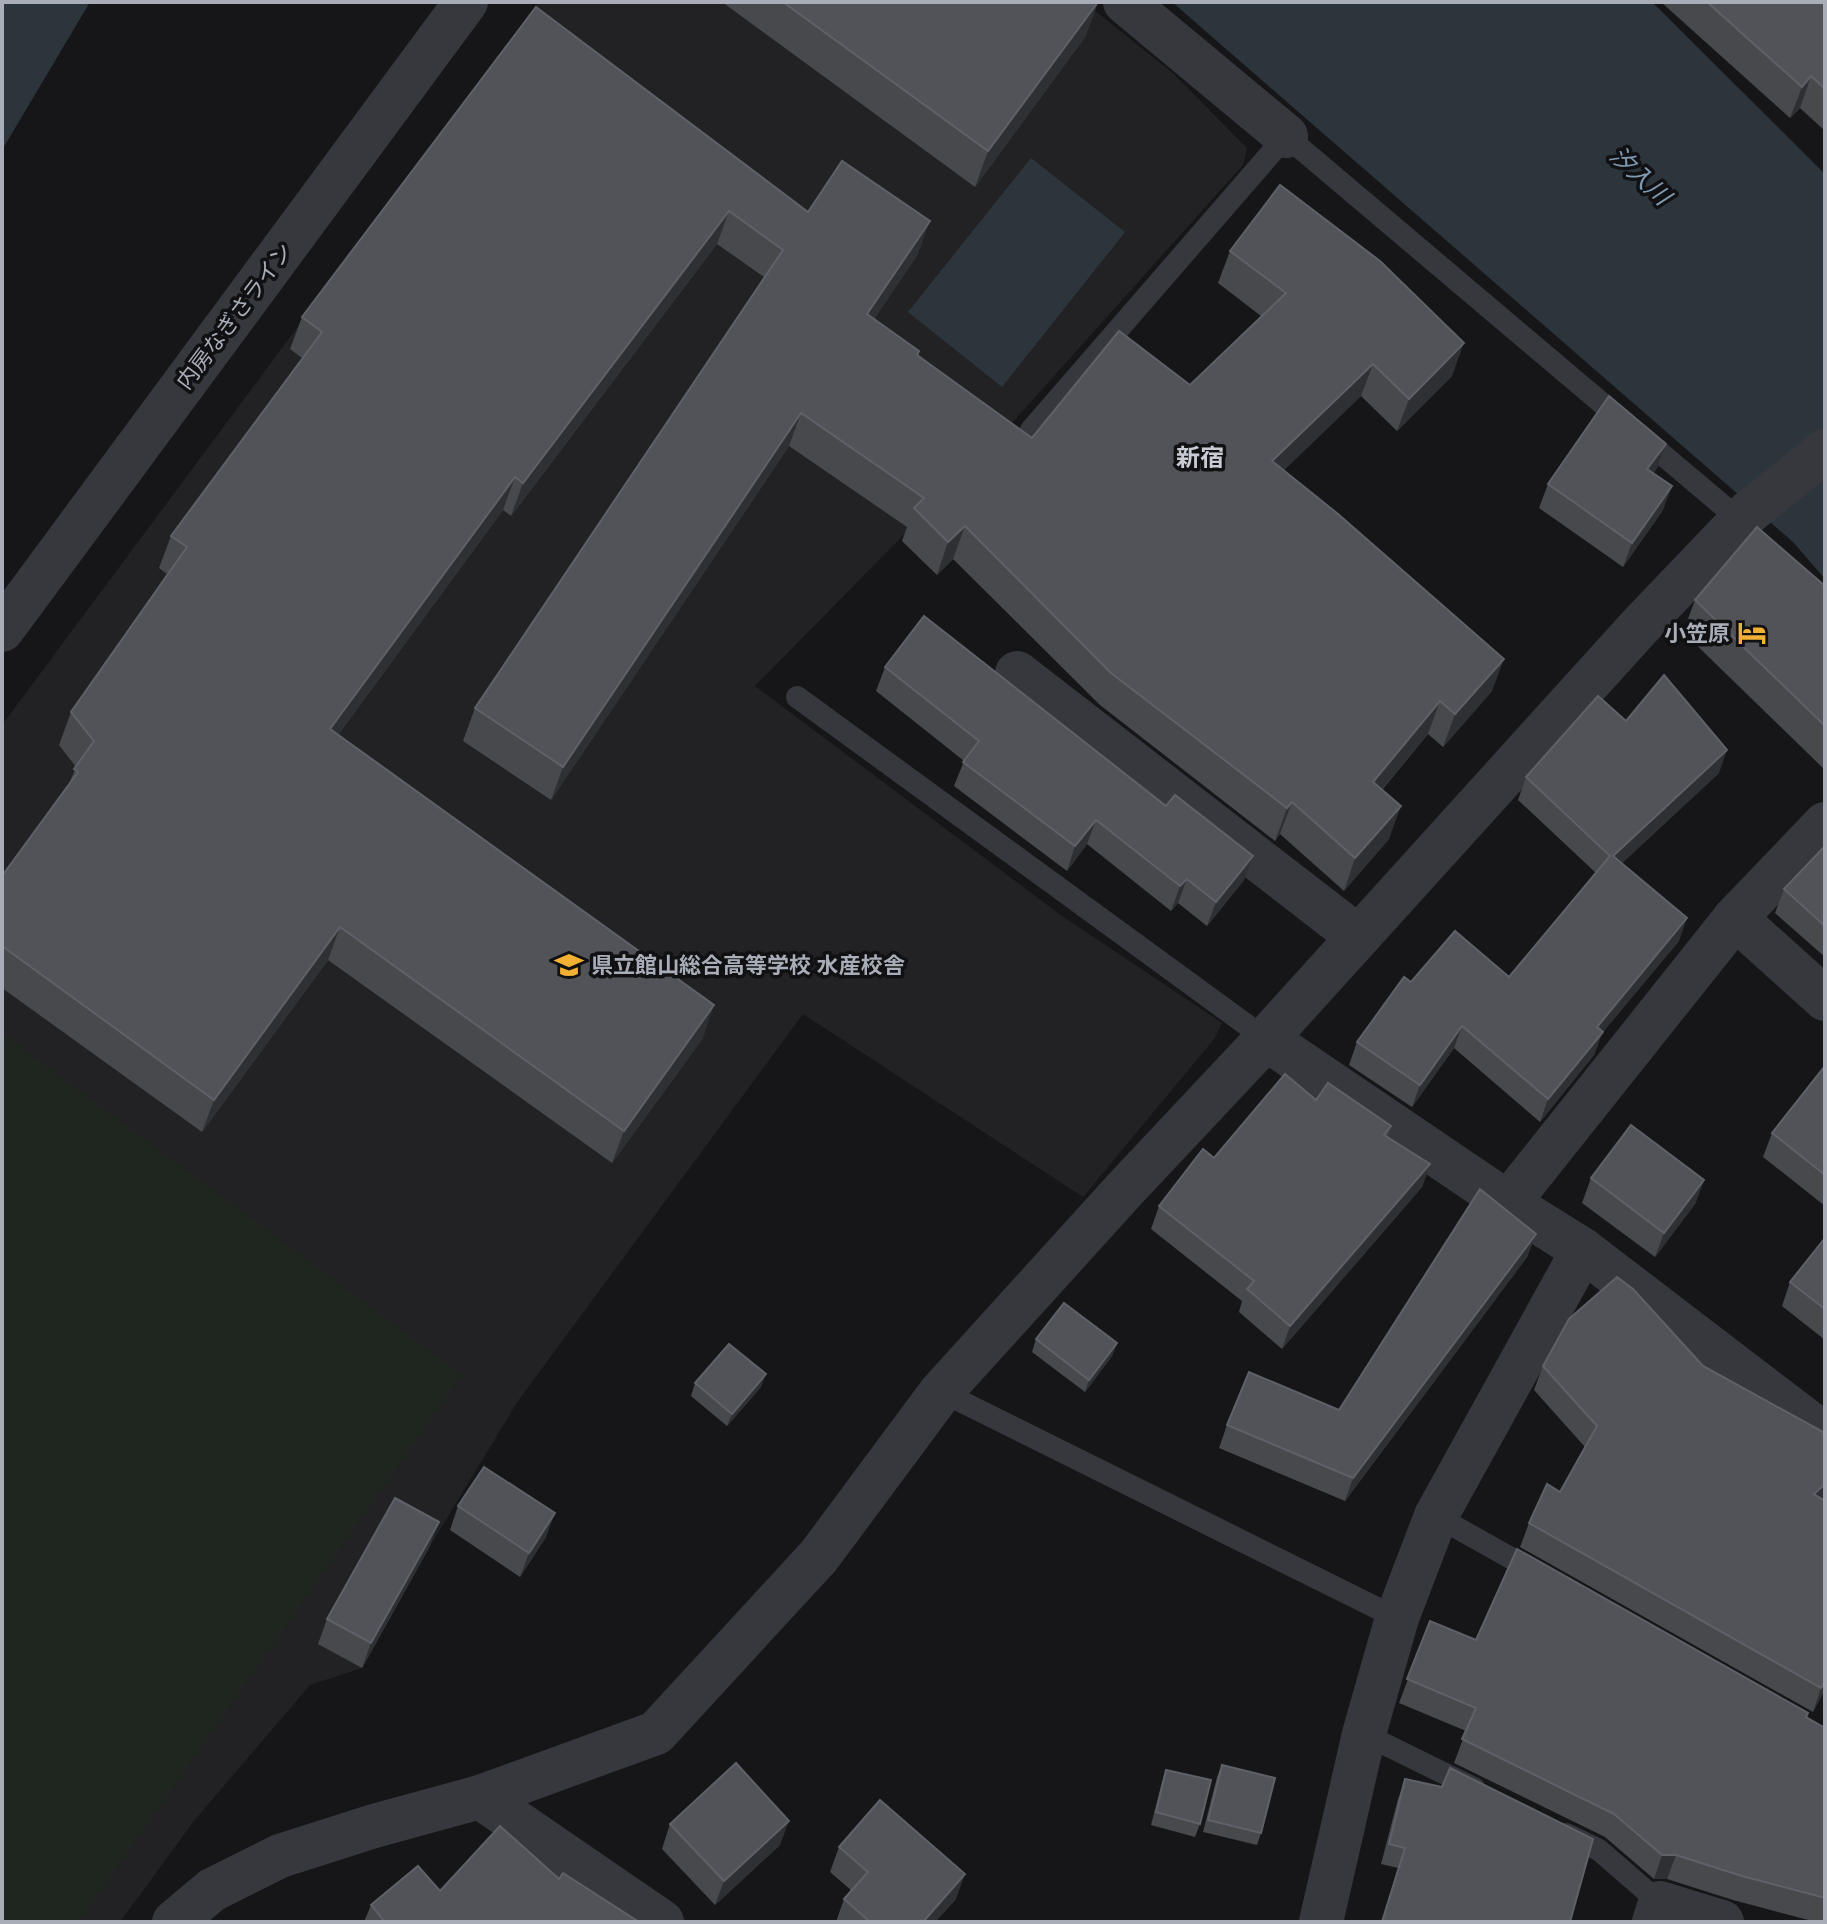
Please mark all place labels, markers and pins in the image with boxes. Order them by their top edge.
hotel icon: 小笠原 [1737,618,1767,648]
place label: 小笠原 [1664,621,1730,647]
school or university icon: 県立館山総合高等学校 水産校舎 [554,950,584,980]
place label: 県立館山総合高等学校 水産校舎 [591,953,905,979]

